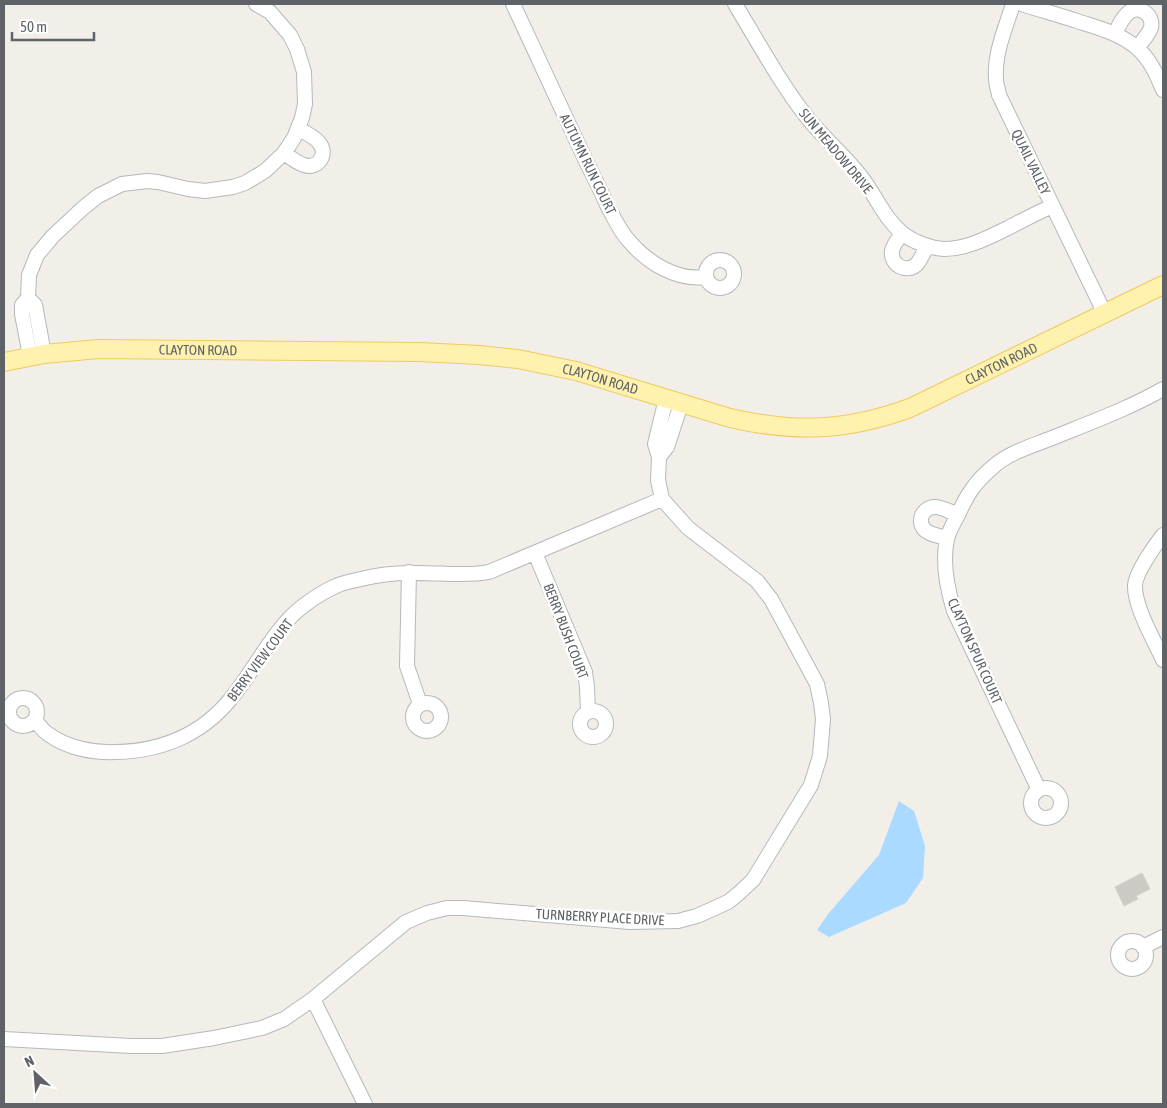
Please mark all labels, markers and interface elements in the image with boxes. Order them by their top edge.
scale bar [12,10,95,42]
text: 50 m [20,18,47,35]
street label: SUN MEADOW DRIVE [796,105,876,197]
street label: AUTUMN RUN COURT [557,111,619,217]
street label: QUAIL VALLEY [1008,127,1054,198]
street label: CLAYTON ROAD [962,339,1040,388]
street label: CLAYTON ROAD [159,342,237,358]
street label: CLAYTON ROAD [561,360,640,398]
street label: BERRY BUSH COURT [540,581,592,681]
street label: CLAYTON SPUR COURT [945,596,1005,706]
street label: BERRY VIEW COURT [224,616,296,704]
street label: TURNBERRY PLACE DRIVE [535,906,665,928]
north arrow [10,1048,60,1098]
text: N [22,1052,37,1070]

